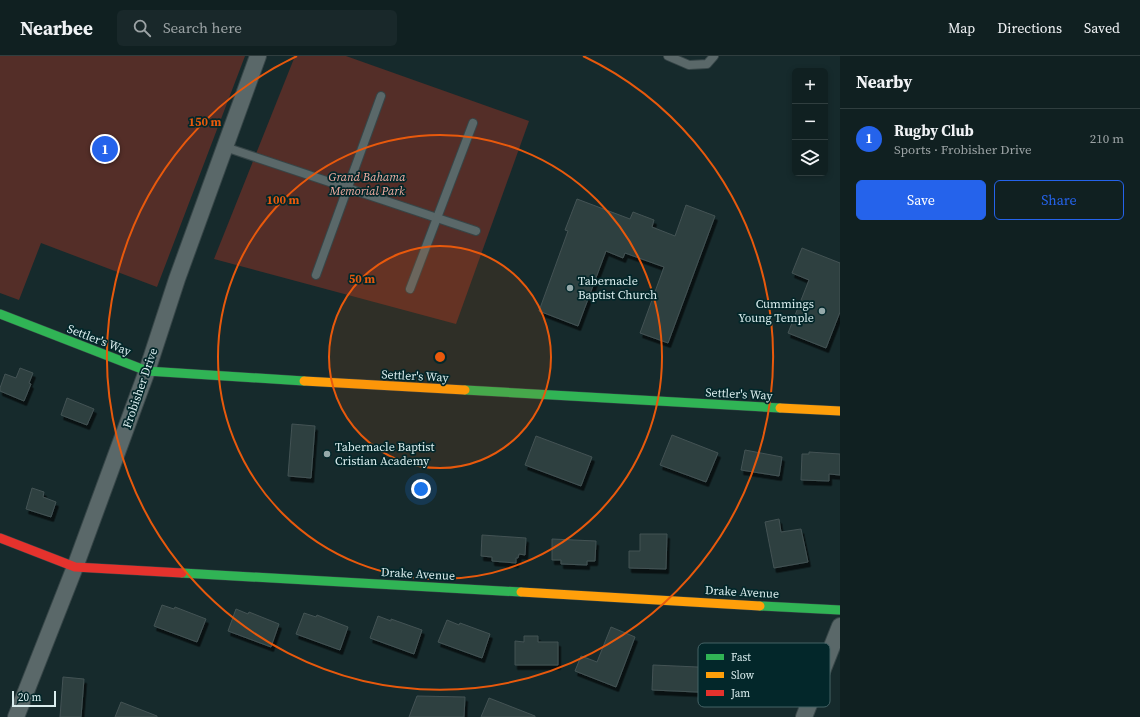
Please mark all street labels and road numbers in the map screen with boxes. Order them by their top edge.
street label: Settler's Way [65,320,134,360]
street label: Frobisher Drive [119,346,161,430]
street label: Settler's Way [381,366,450,386]
street label: Settler's Way [705,384,774,404]
street label: Drake Avenue [381,564,455,584]
street label: Drake Avenue [705,582,779,602]

